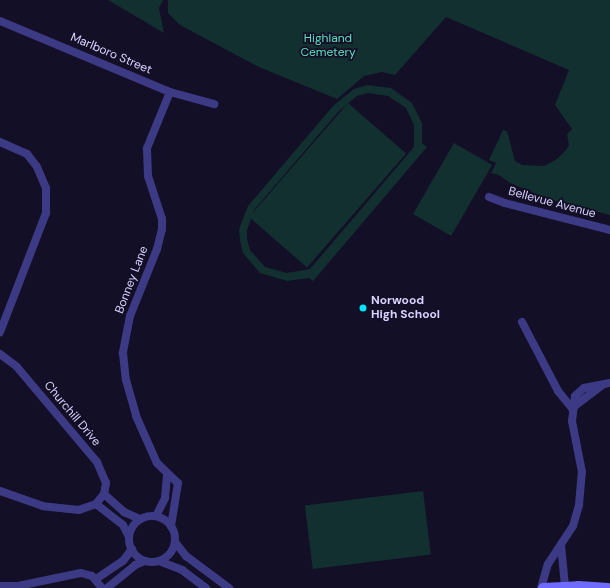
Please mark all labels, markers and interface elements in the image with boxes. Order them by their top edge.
street label: Marlboro Street [68,30,154,78]
park label: Highland Cemetery [300,32,356,60]
street label: Bellevue Avenue [507,184,597,222]
street label: Bonney Lane [113,244,151,316]
place label: Norwood High School [371,294,440,322]
marker: Norwood High School [358,303,368,313]
street label: Churchill Drive [41,379,103,449]

